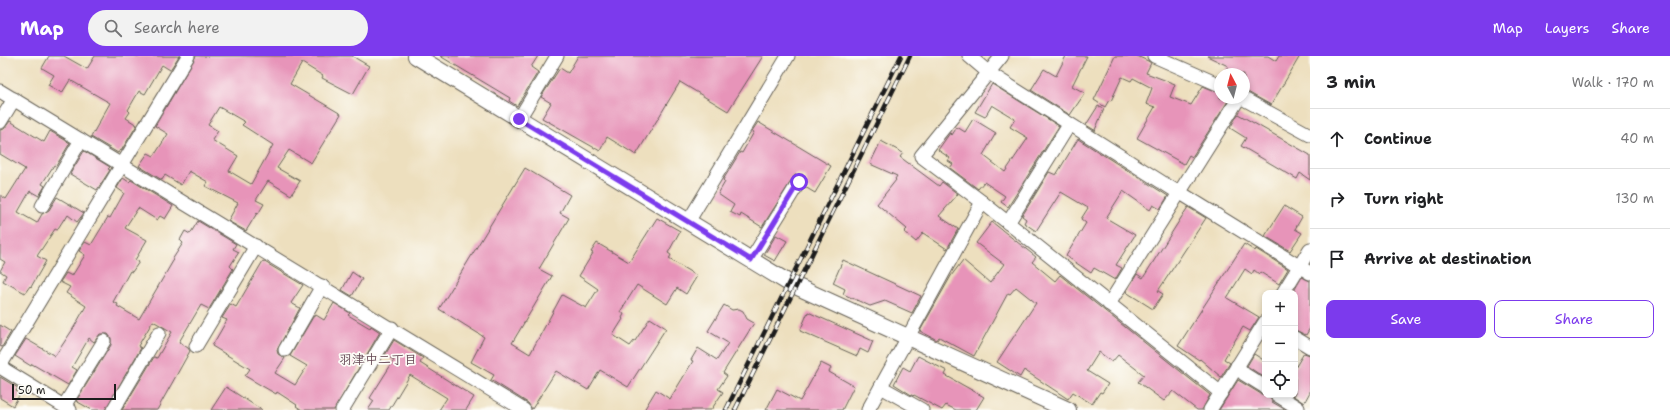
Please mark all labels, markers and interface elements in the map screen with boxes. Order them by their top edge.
search box [88,10,368,46]
text: Map [20,16,64,41]
icon: search [102,17,124,39]
text: Search here [134,18,220,38]
text: Map [1493,19,1523,37]
text: Layers [1545,19,1589,37]
text: Share [1611,19,1650,37]
north arrow [1214,68,1250,104]
text: 3 min [1326,71,1376,93]
text: Walk · 170 m [1572,74,1654,91]
route end [510,110,528,128]
icon: ahead [1326,128,1348,150]
text: Continue [1364,129,1432,149]
text: 40 m [1620,130,1654,147]
route start [790,173,808,191]
icon: right [1326,188,1348,210]
text: Turn right [1364,189,1444,209]
text: 130 m [1616,190,1654,207]
icon: arrive [1326,248,1348,270]
text: Arrive at destination [1364,249,1532,269]
map controls [1262,290,1298,398]
button: + [1262,290,1298,326]
button: Save [1326,300,1486,338]
button: Share [1494,300,1654,338]
button: − [1262,326,1298,362]
district label: 羽津中二丁目 [339,351,417,368]
button: locate [1262,362,1298,398]
scale bar [12,382,116,401]
text: 50 m [18,383,46,398]

